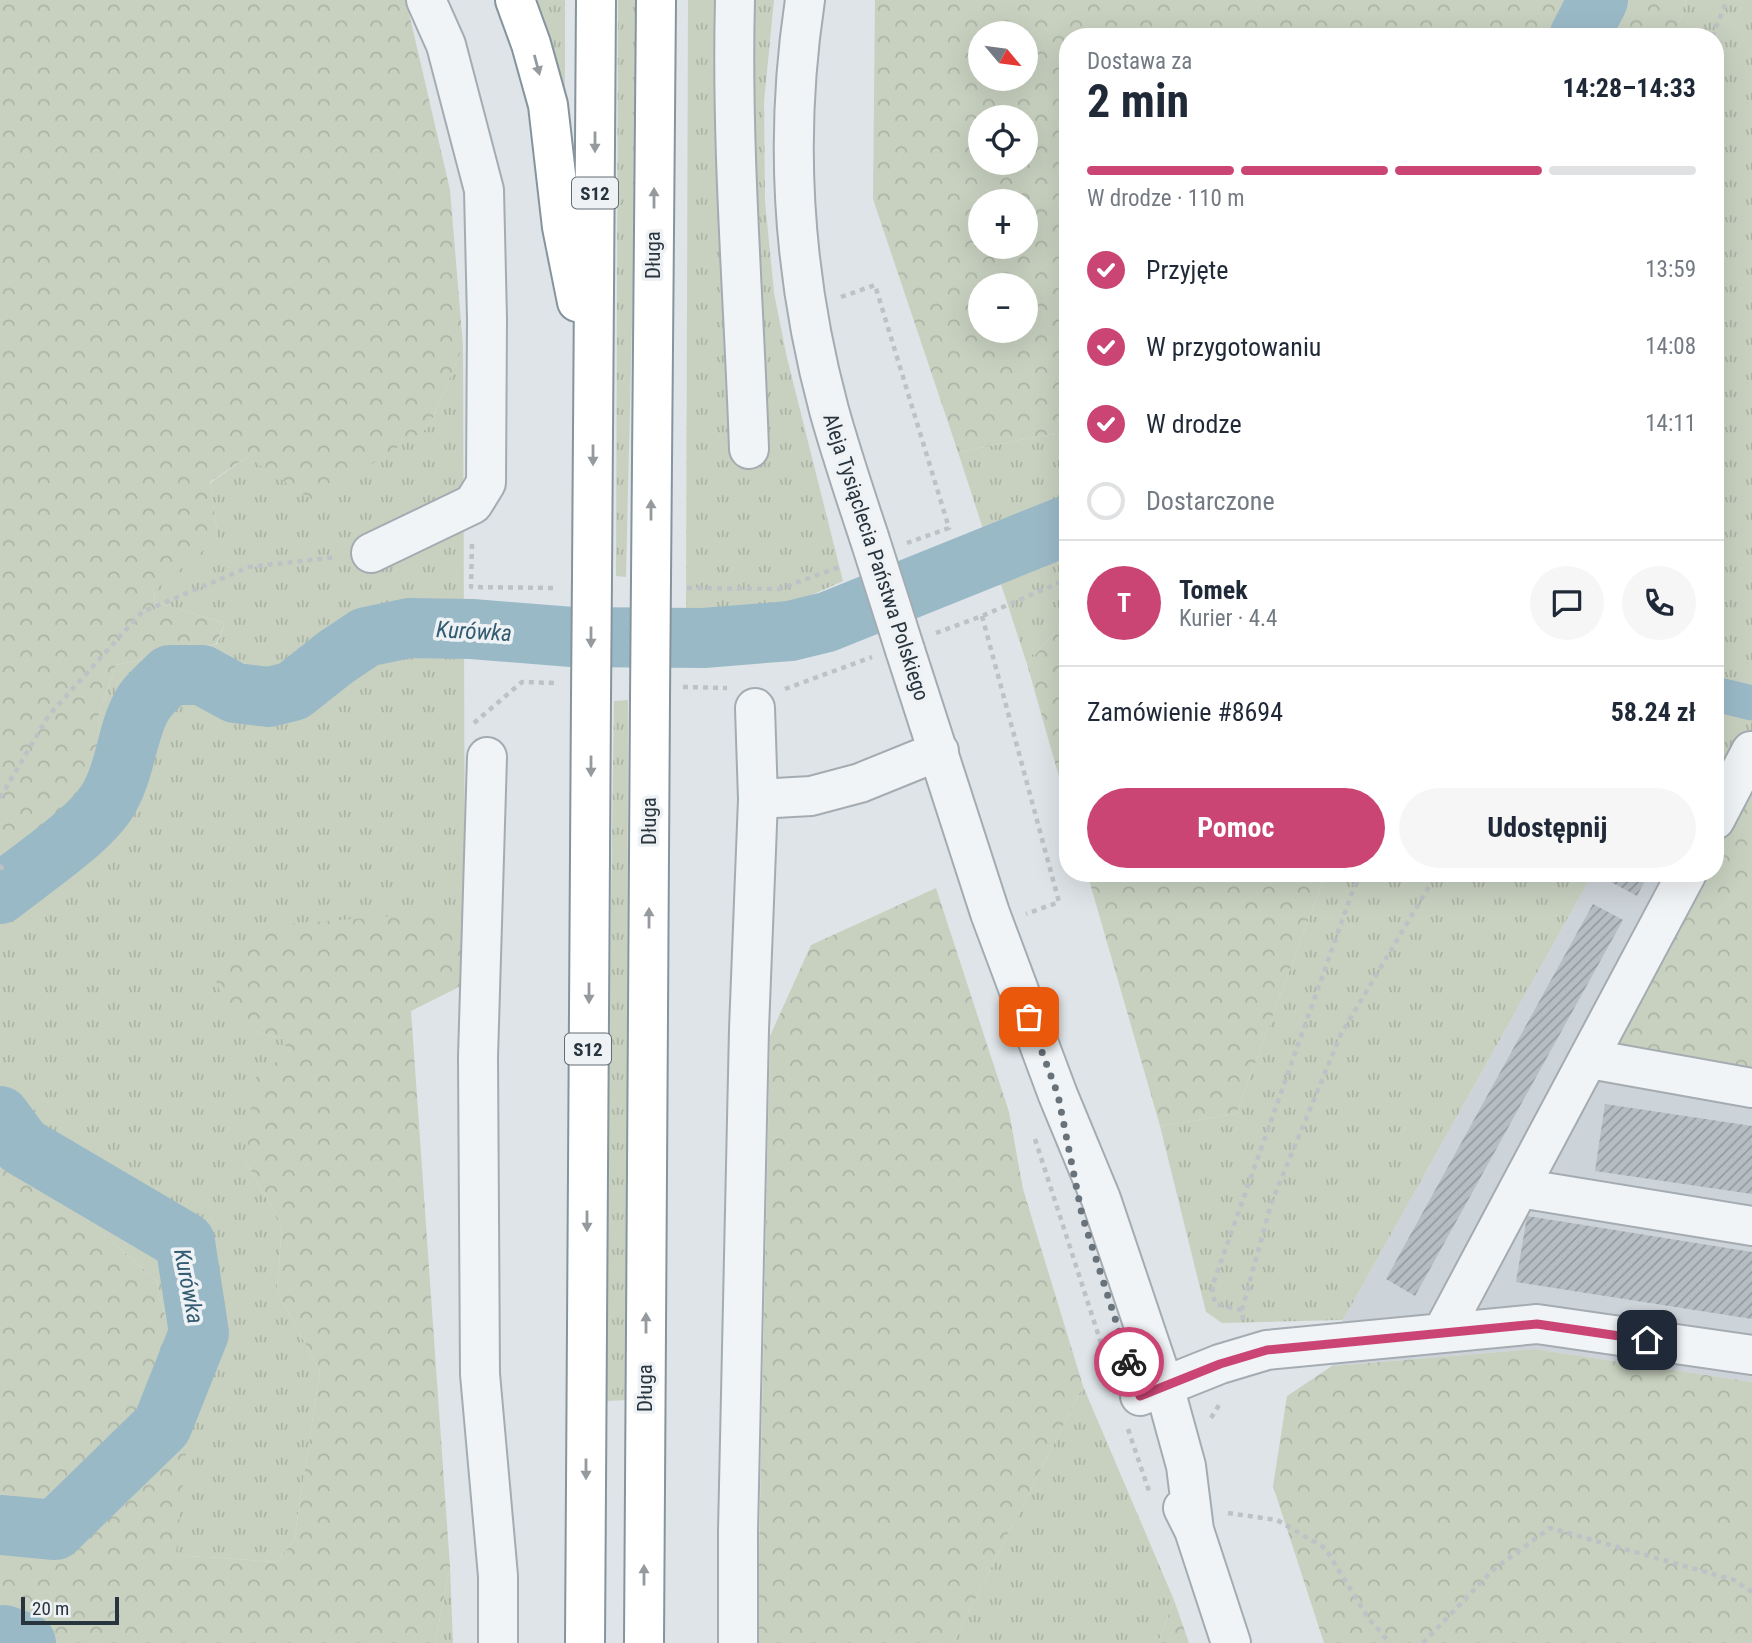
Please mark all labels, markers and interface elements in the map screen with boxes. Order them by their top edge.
north arrow [968,21,1038,91]
map controls [968,21,1038,343]
text: Dostawa za [1087,48,1192,75]
one-way arrow [532,54,543,76]
text: 14:28–14:33 [1562,73,1696,103]
text: 2 min [1087,74,1189,128]
button: locate [968,105,1038,175]
one-way arrow [589,131,601,153]
road number: S12 [572,178,618,209]
text: W drodze · 110 m [1087,185,1244,212]
one-way arrow [648,187,659,209]
button: + [968,189,1038,259]
street label: Długa [641,231,665,279]
icon: check [1087,251,1125,289]
text: Przyjęte [1146,255,1228,285]
text: 13:59 [1645,256,1696,283]
button: − [968,273,1038,343]
icon: check [1087,328,1125,366]
text: W przygotowaniu [1146,332,1321,362]
text: 14:08 [1645,333,1696,360]
icon: check [1087,405,1125,443]
text: W drodze [1146,409,1242,439]
street label: Aleja Tysiąclecia Państwa Polskiego [818,410,934,704]
text: 14:11 [1645,410,1696,437]
one-way arrow [587,444,598,466]
text: Dostarczone [1146,486,1275,516]
one-way arrow [646,499,657,521]
button: chat [1530,566,1604,640]
button: phone [1622,566,1696,640]
text: Tomek [1179,575,1248,605]
text: T [1117,588,1131,618]
text: Kurier · 4.4 [1179,605,1277,632]
water label: Kurówka [435,616,512,647]
one-way arrow [585,627,597,649]
text: Zamówienie #8694 [1087,697,1283,727]
text: 58.24 zł [1611,697,1696,727]
one-way arrow [585,755,597,777]
button: Pomoc [1087,788,1385,868]
button: Udostępnij [1399,788,1696,868]
street label: Długa [637,797,661,845]
one-way arrow [643,907,655,929]
one-way arrow [583,982,595,1004]
pin [999,987,1059,1047]
icon: bag [1010,998,1048,1036]
road number: S12 [565,1034,611,1064]
one-way arrow [581,1210,593,1232]
water label: Kurówka [168,1246,209,1326]
pin [1617,1310,1677,1370]
one-way arrow [640,1312,652,1334]
icon: home [1628,1321,1666,1359]
courier [1094,1327,1164,1397]
icon: bike [1110,1343,1148,1381]
street label: Długa [633,1364,657,1412]
one-way arrow [580,1458,592,1480]
one-way arrow [638,1564,650,1586]
scale bar [21,1594,119,1626]
text: 20 m [32,1597,69,1620]

